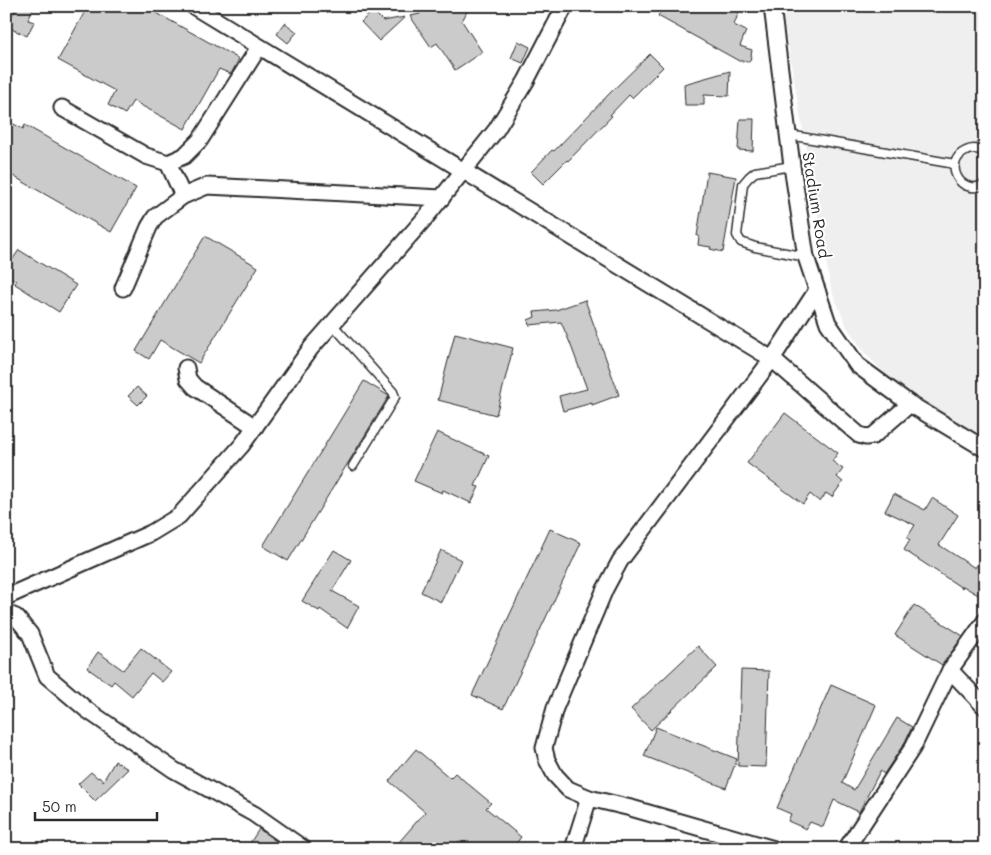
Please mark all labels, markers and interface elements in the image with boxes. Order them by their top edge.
street label: Stadium Road [798,150,836,260]
scale bar [35,790,158,822]
text: 50 m [42,796,77,816]

